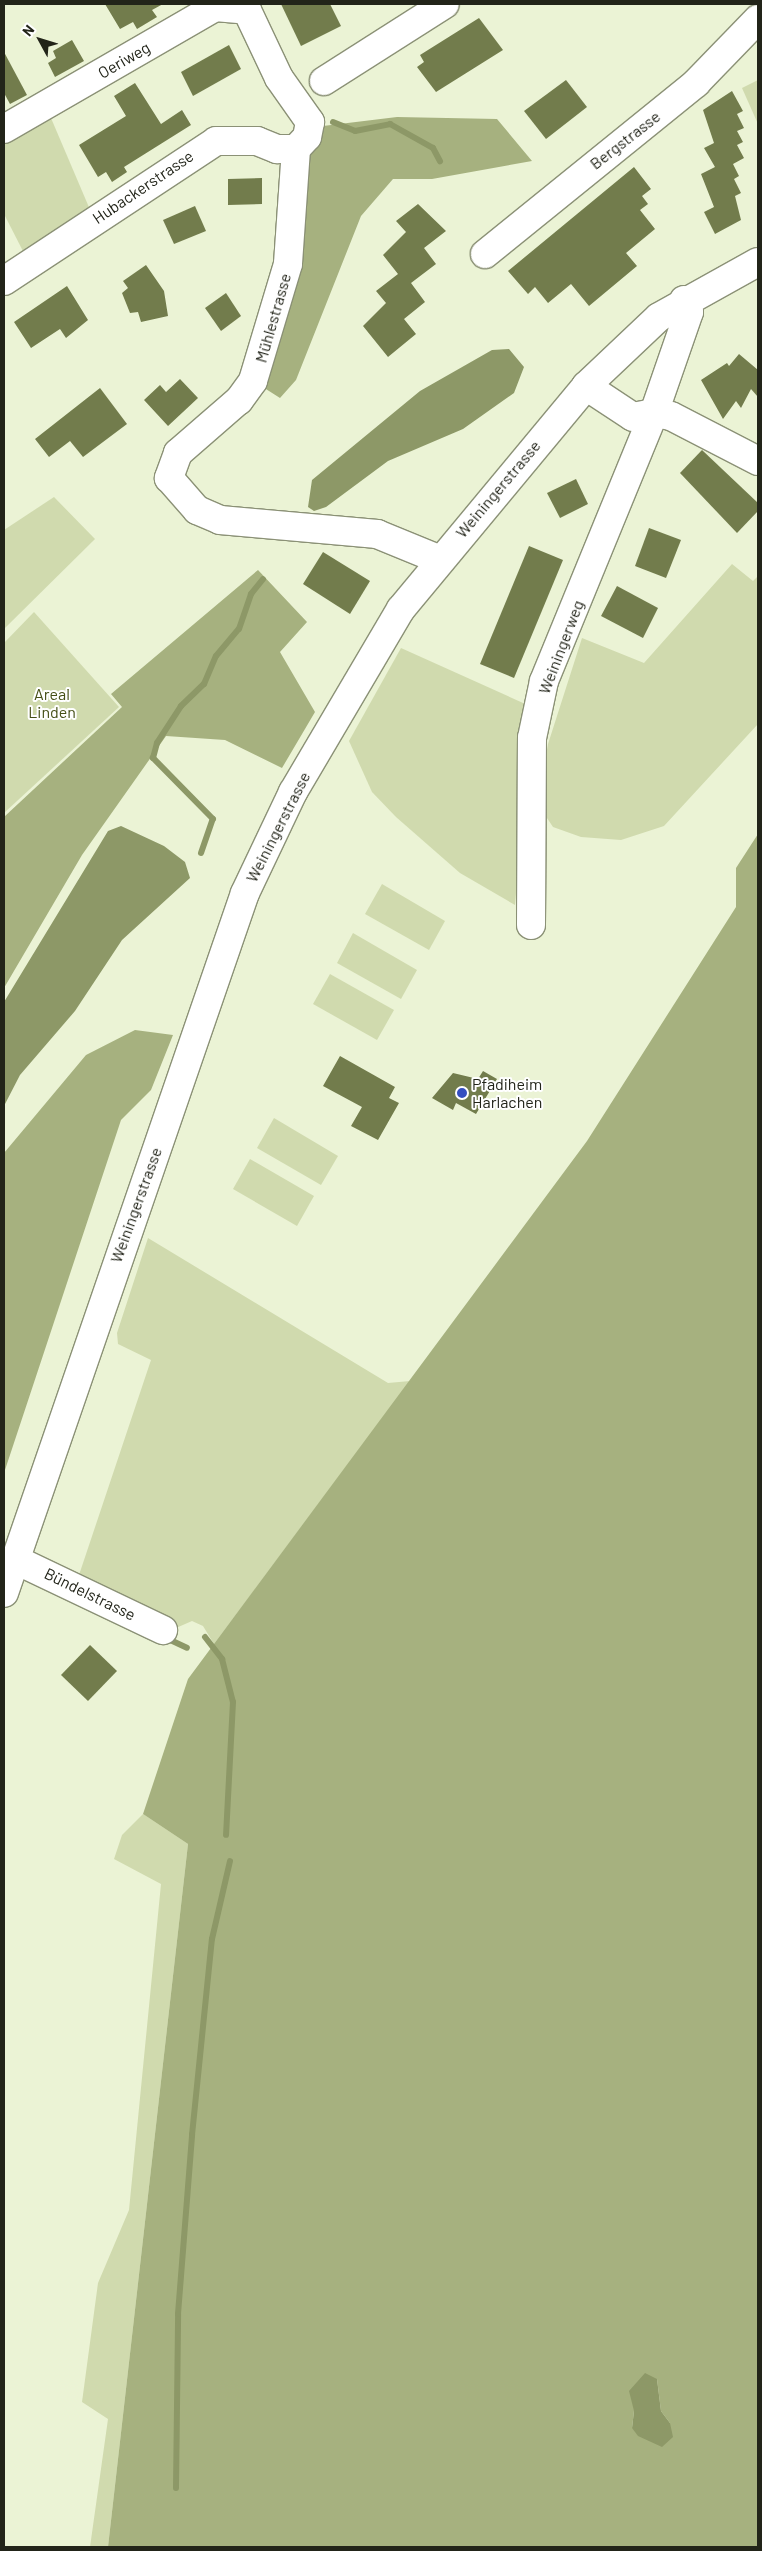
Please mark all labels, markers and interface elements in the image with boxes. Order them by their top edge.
north arrow [15,15,65,65]
text: N [18,21,37,39]
street label: Oeriweg [95,38,153,82]
street label: Bergstrasse [586,107,664,173]
street label: Hubackerstrasse [89,146,197,228]
street label: Mühlestrasse [251,271,295,365]
street label: Weiningerstrasse [452,436,544,542]
street label: Weiningerweg [534,597,588,697]
park label: Areal Linden [28,684,76,722]
street label: Weiningerstrasse [242,769,314,885]
place label: Pfadiheim Harlachen [472,1074,542,1112]
marker: Pfadiheim Harlachen [456,1087,468,1099]
street label: Weiningerstrasse [106,1145,166,1265]
street label: Bündelstrasse [41,1564,139,1624]

